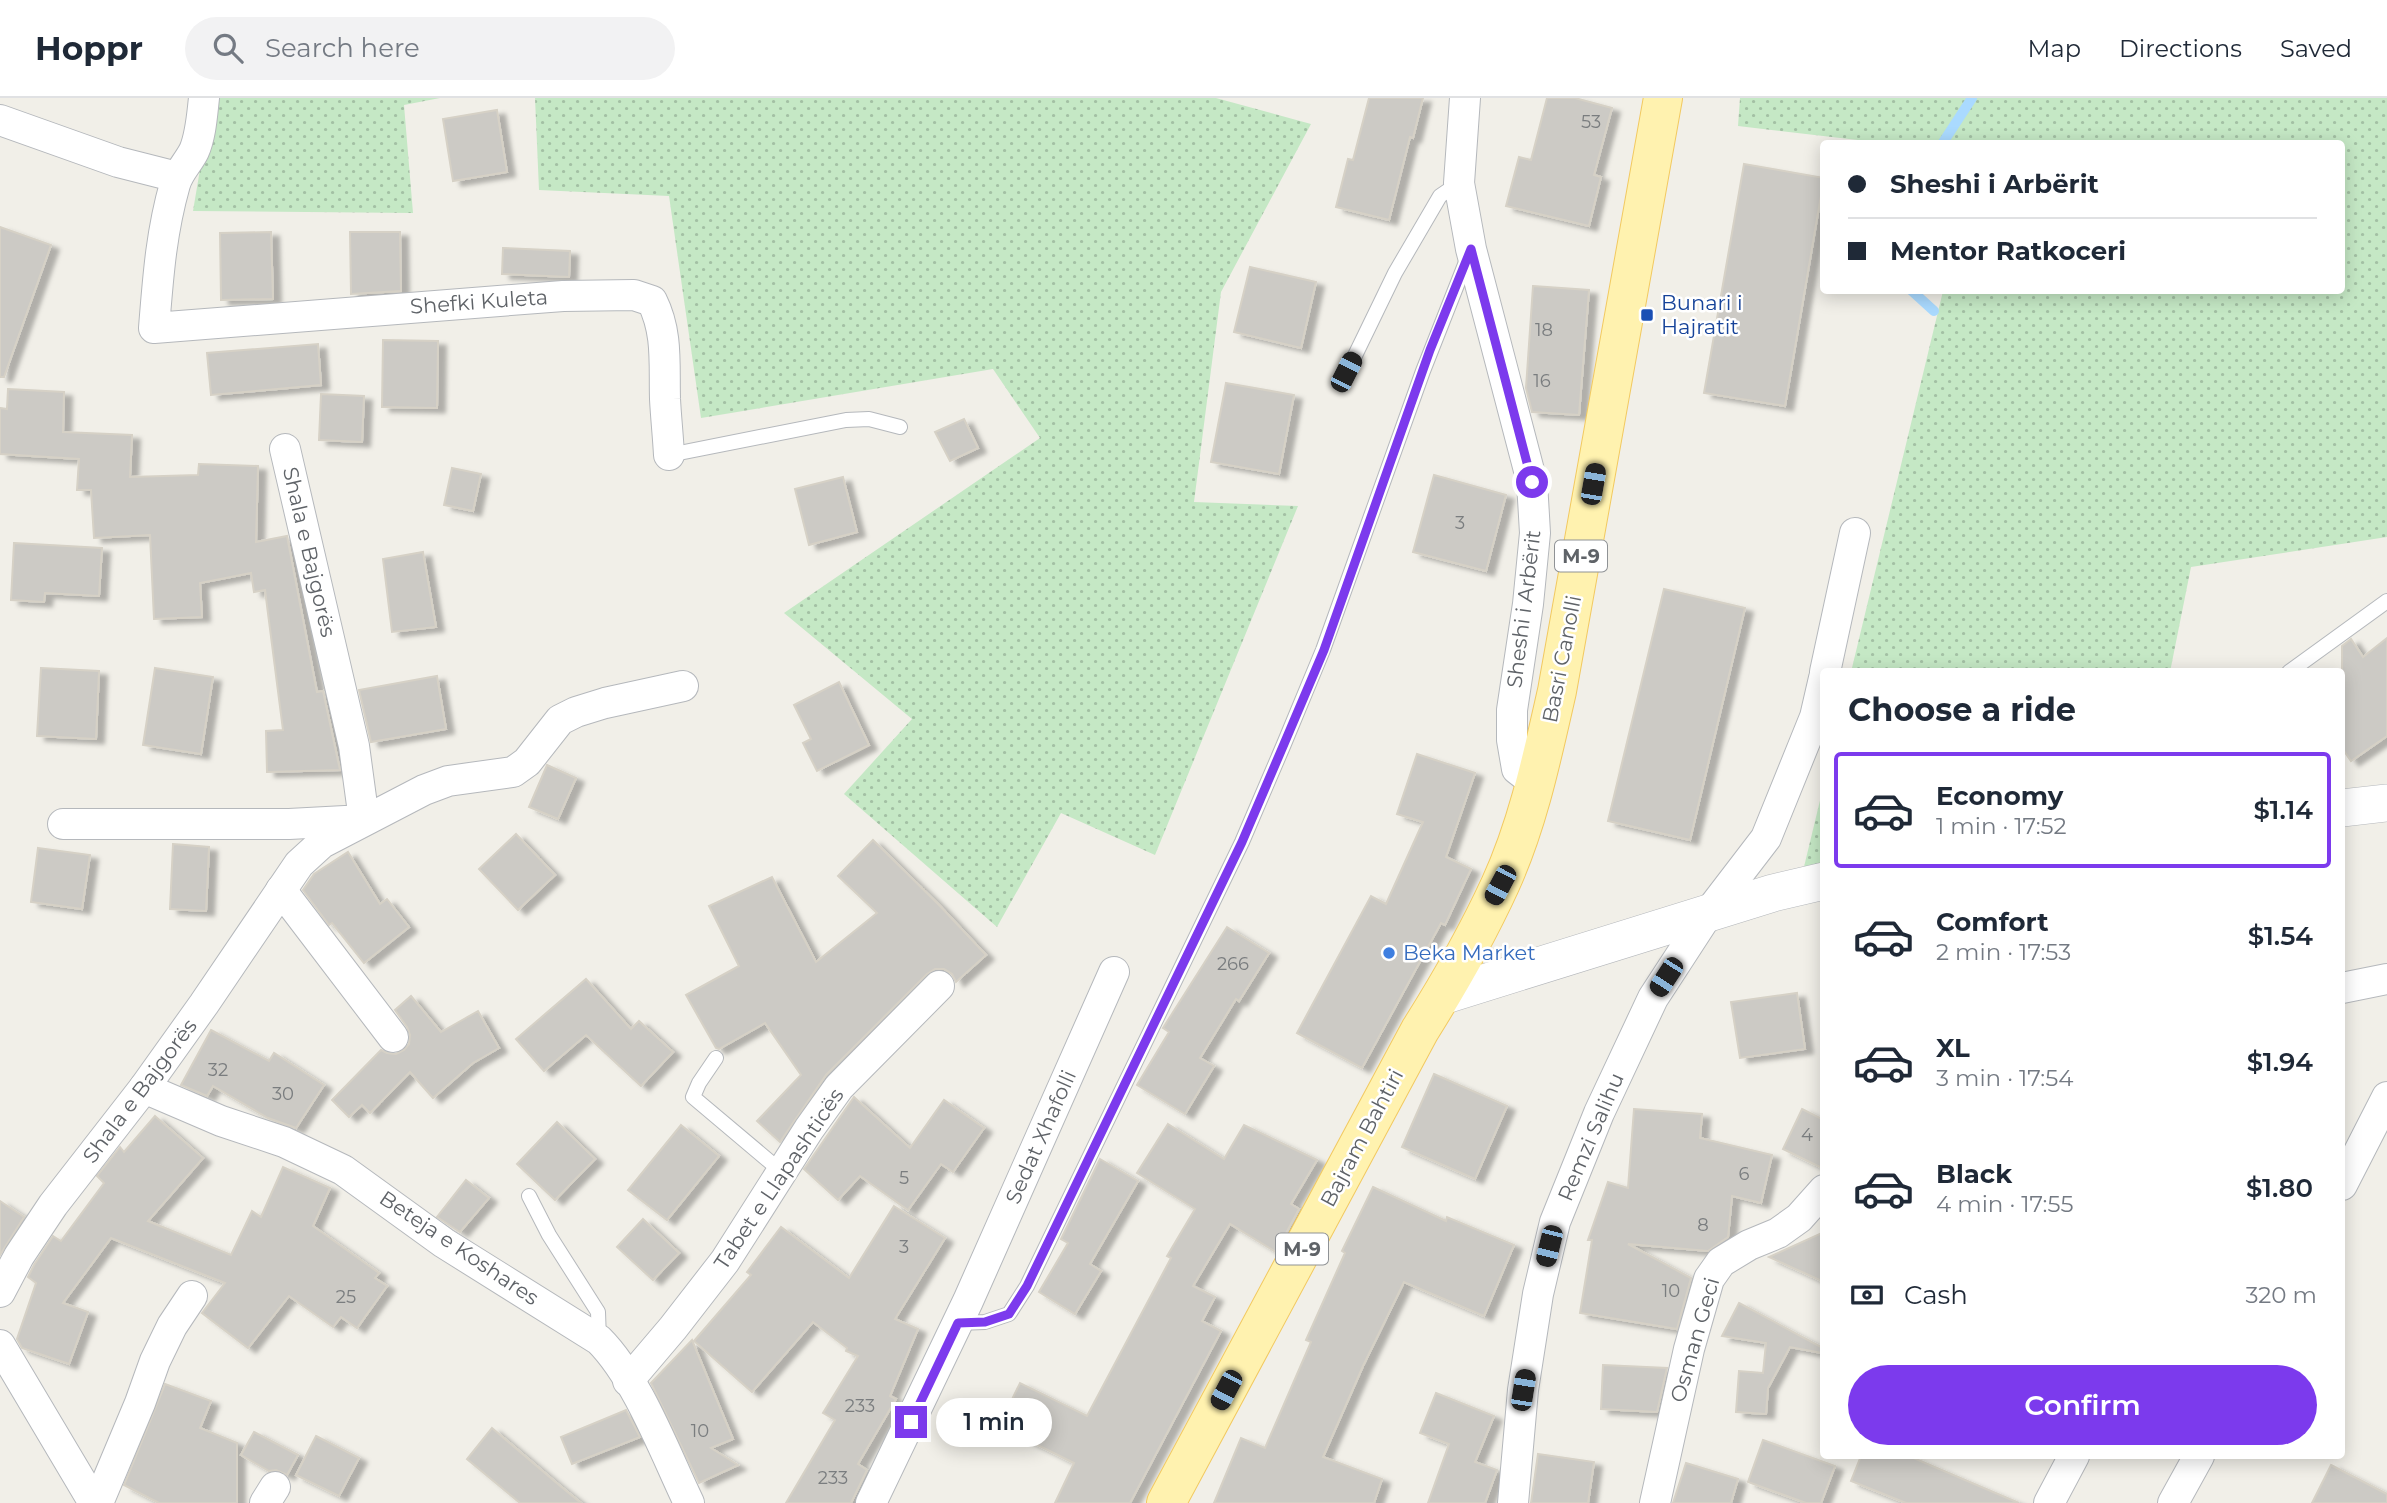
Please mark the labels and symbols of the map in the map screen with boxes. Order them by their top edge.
house number: 53 [1581,111,1601,133]
street label: Shefki Kuleta [409,284,549,319]
place label: Bunari i Hajratit [1661,290,1743,339]
marker: Bunari i Hajratit [1639,307,1655,323]
house number: 18 [1535,319,1553,341]
car [1328,349,1365,395]
house number: 16 [1533,370,1551,392]
car [1580,461,1607,507]
street label: Shala e Bajgorës [278,464,341,639]
route start [1516,466,1548,498]
house number: 3 [1455,512,1465,534]
street label: Sheshi i Arbërit [1501,528,1546,689]
road number: M-9 [1555,540,1607,572]
street label: Basri Canolli [1537,593,1586,725]
car [1481,862,1520,908]
place label: Beka Market [1403,940,1536,965]
marker: Beka Market [1381,945,1397,961]
house number: 266 [1217,953,1249,975]
car [1646,954,1687,1000]
street label: Shala e Bajgorës [77,1014,202,1168]
house number: 32 [208,1059,228,1081]
street label: Bajram Bahtiri [1315,1065,1408,1211]
street label: Sedat Xhafolli [1000,1066,1081,1208]
street label: Remzi Salihu [1552,1069,1629,1205]
house number: 30 [272,1083,294,1105]
street label: Tabet e Llapashticës [709,1083,849,1274]
house number: 4 [1801,1124,1813,1146]
house number: 6 [1739,1163,1750,1185]
house number: 5 [899,1167,909,1189]
street label: Beteja e Koshares [375,1185,544,1310]
house number: 8 [1697,1214,1709,1236]
car [1534,1223,1565,1269]
road number: M-9 [1276,1233,1328,1264]
house number: 3 [899,1236,909,1258]
street label: Osman Geci [1665,1275,1724,1405]
house number: 10 [1662,1280,1680,1302]
house number: 25 [336,1286,356,1308]
car [1207,1367,1246,1413]
car [1510,1368,1537,1412]
house number: 233 [845,1395,875,1417]
callout: 1 min [936,1398,1051,1446]
route end [895,1406,927,1438]
house number: 10 [691,1420,709,1442]
house number: 233 [818,1467,848,1489]

